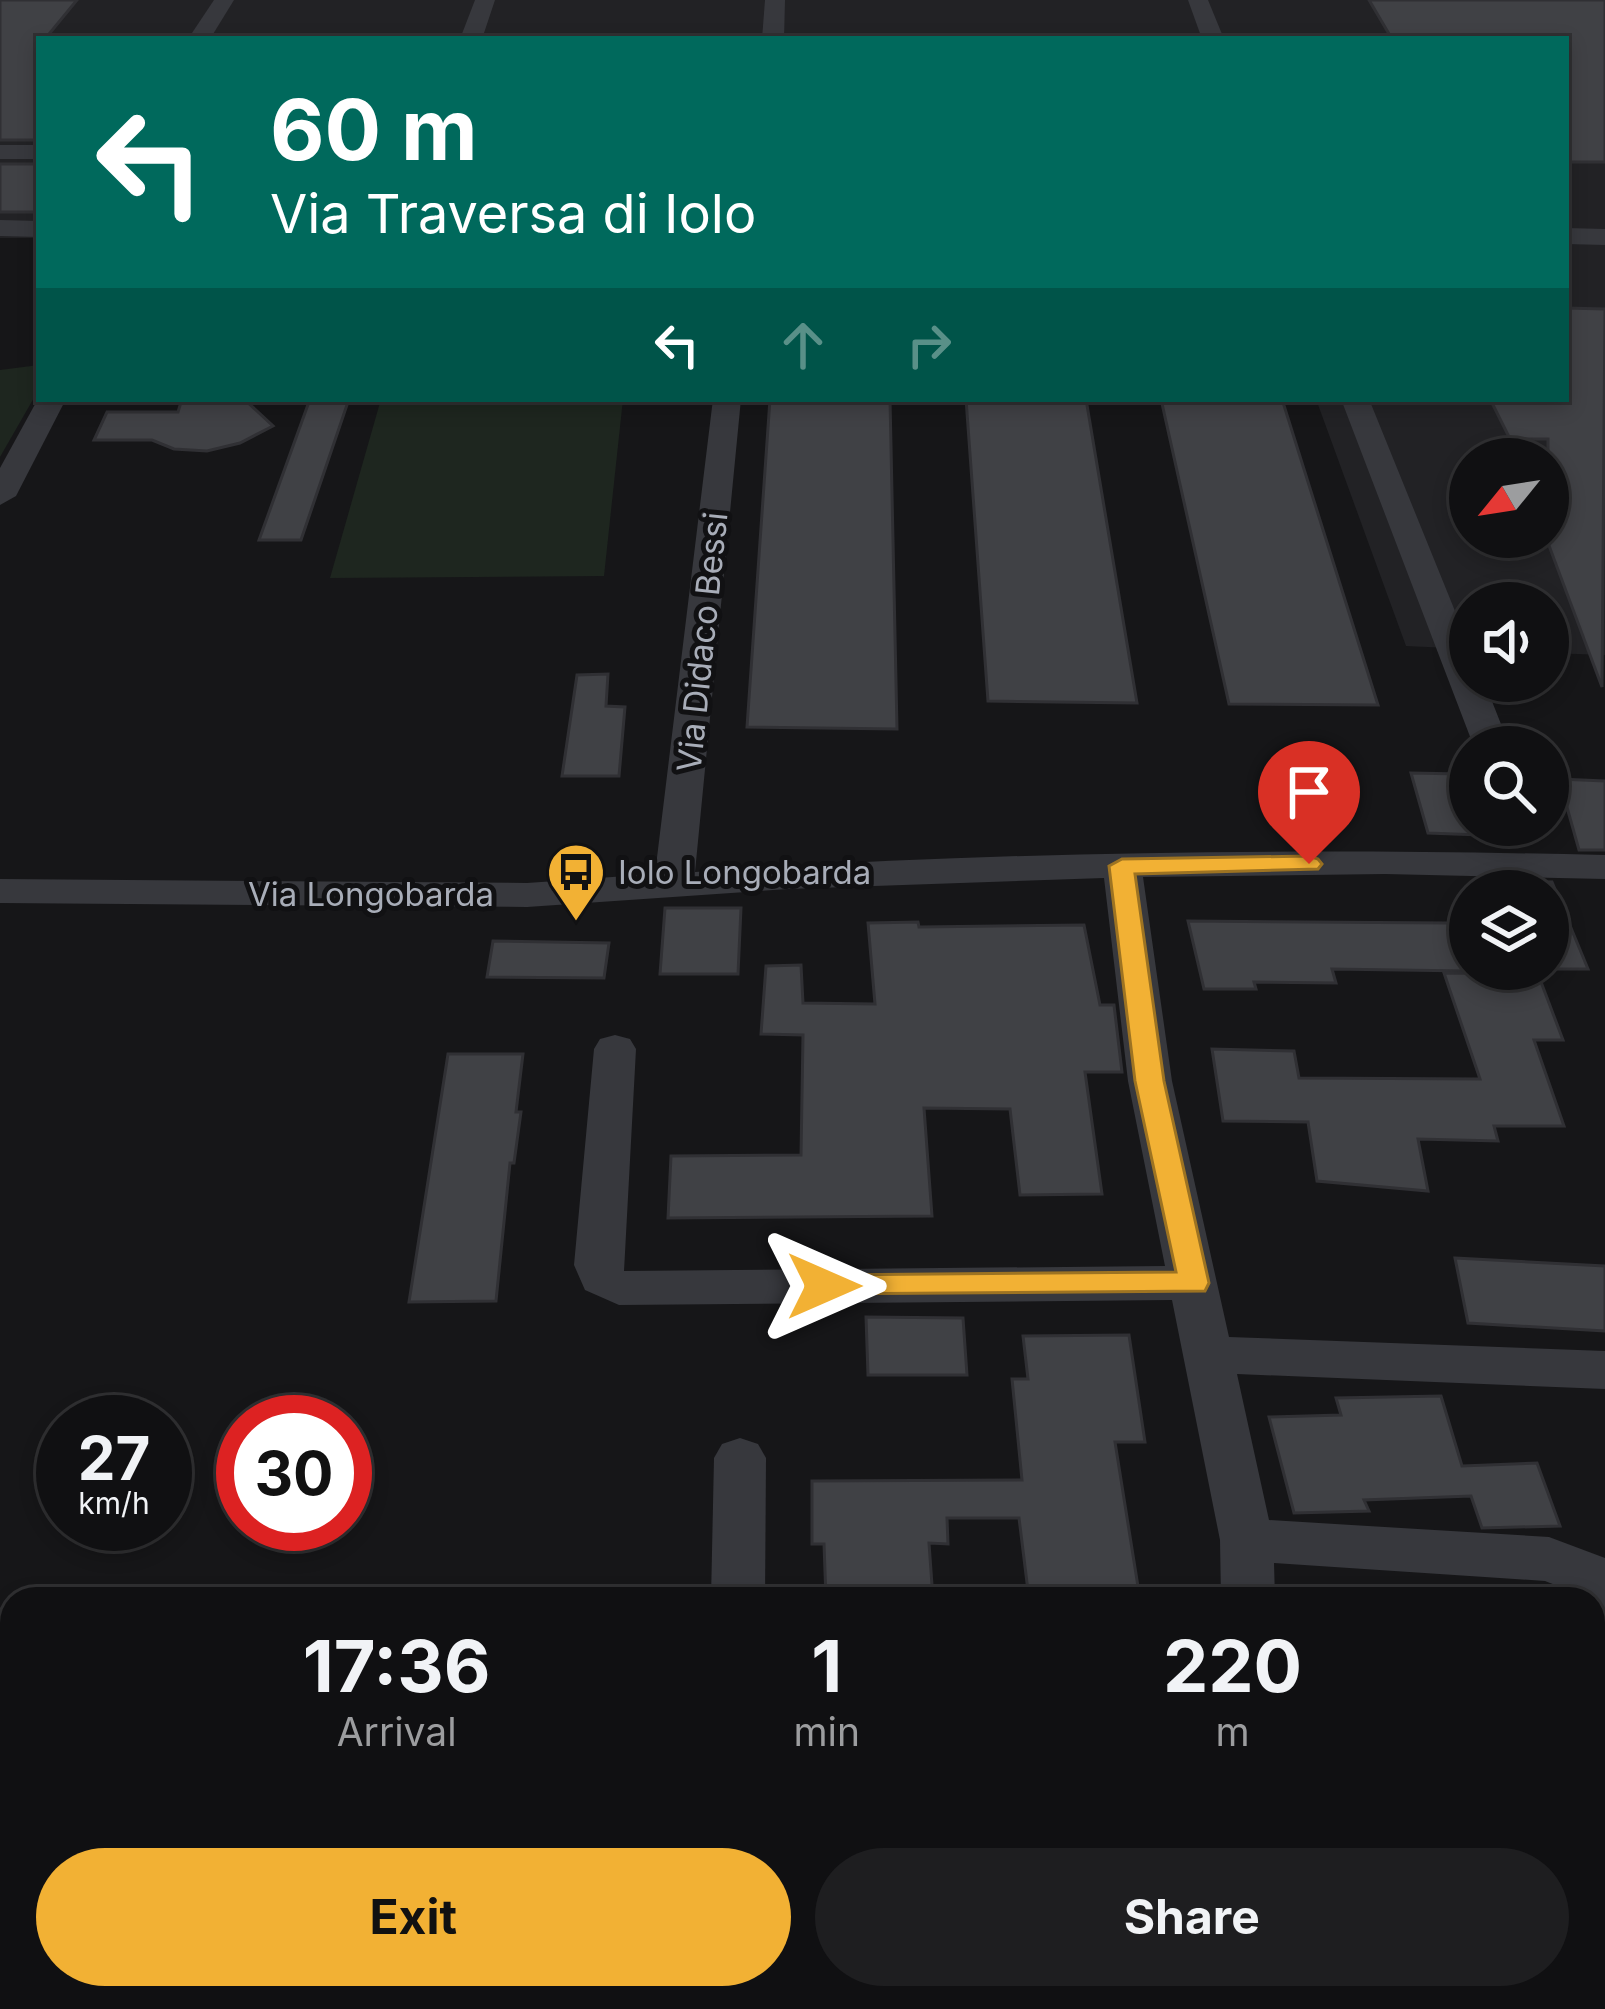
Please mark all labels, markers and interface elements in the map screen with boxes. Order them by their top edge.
text: 60 m [270,79,478,180]
icon: left [72,84,228,240]
text: Via Traversa di Iolo [270,181,756,246]
icon: left [644,312,710,378]
icon: ahead [770,312,836,378]
icon: right [896,312,962,378]
north arrow [1449,438,1569,558]
map controls [1449,438,1569,990]
street label: Via Didaco Bessi [668,510,736,774]
button: sound [1449,582,1569,702]
button: search [1449,726,1569,846]
pin [1258,741,1360,864]
icon: arrive [1276,759,1342,825]
bus stop icon: Iolo Longobarda [545,841,607,923]
place label: Iolo Longobarda [618,852,871,892]
button: layers [1449,870,1569,990]
street label: Via Longobarda [248,874,494,914]
position arrow [761,1223,887,1349]
speed limit sign: 30 [216,1395,372,1551]
text: 27 [78,1422,150,1494]
text: km/h [78,1485,150,1521]
text: 17:36 [303,1622,491,1709]
text: 1 [811,1622,842,1709]
text: 220 [1163,1622,1302,1709]
text: Arrival [337,1708,457,1755]
text: min [793,1708,860,1755]
text: m [1215,1708,1250,1755]
button: Exit [36,1848,791,1986]
button: Share [815,1848,1569,1986]

